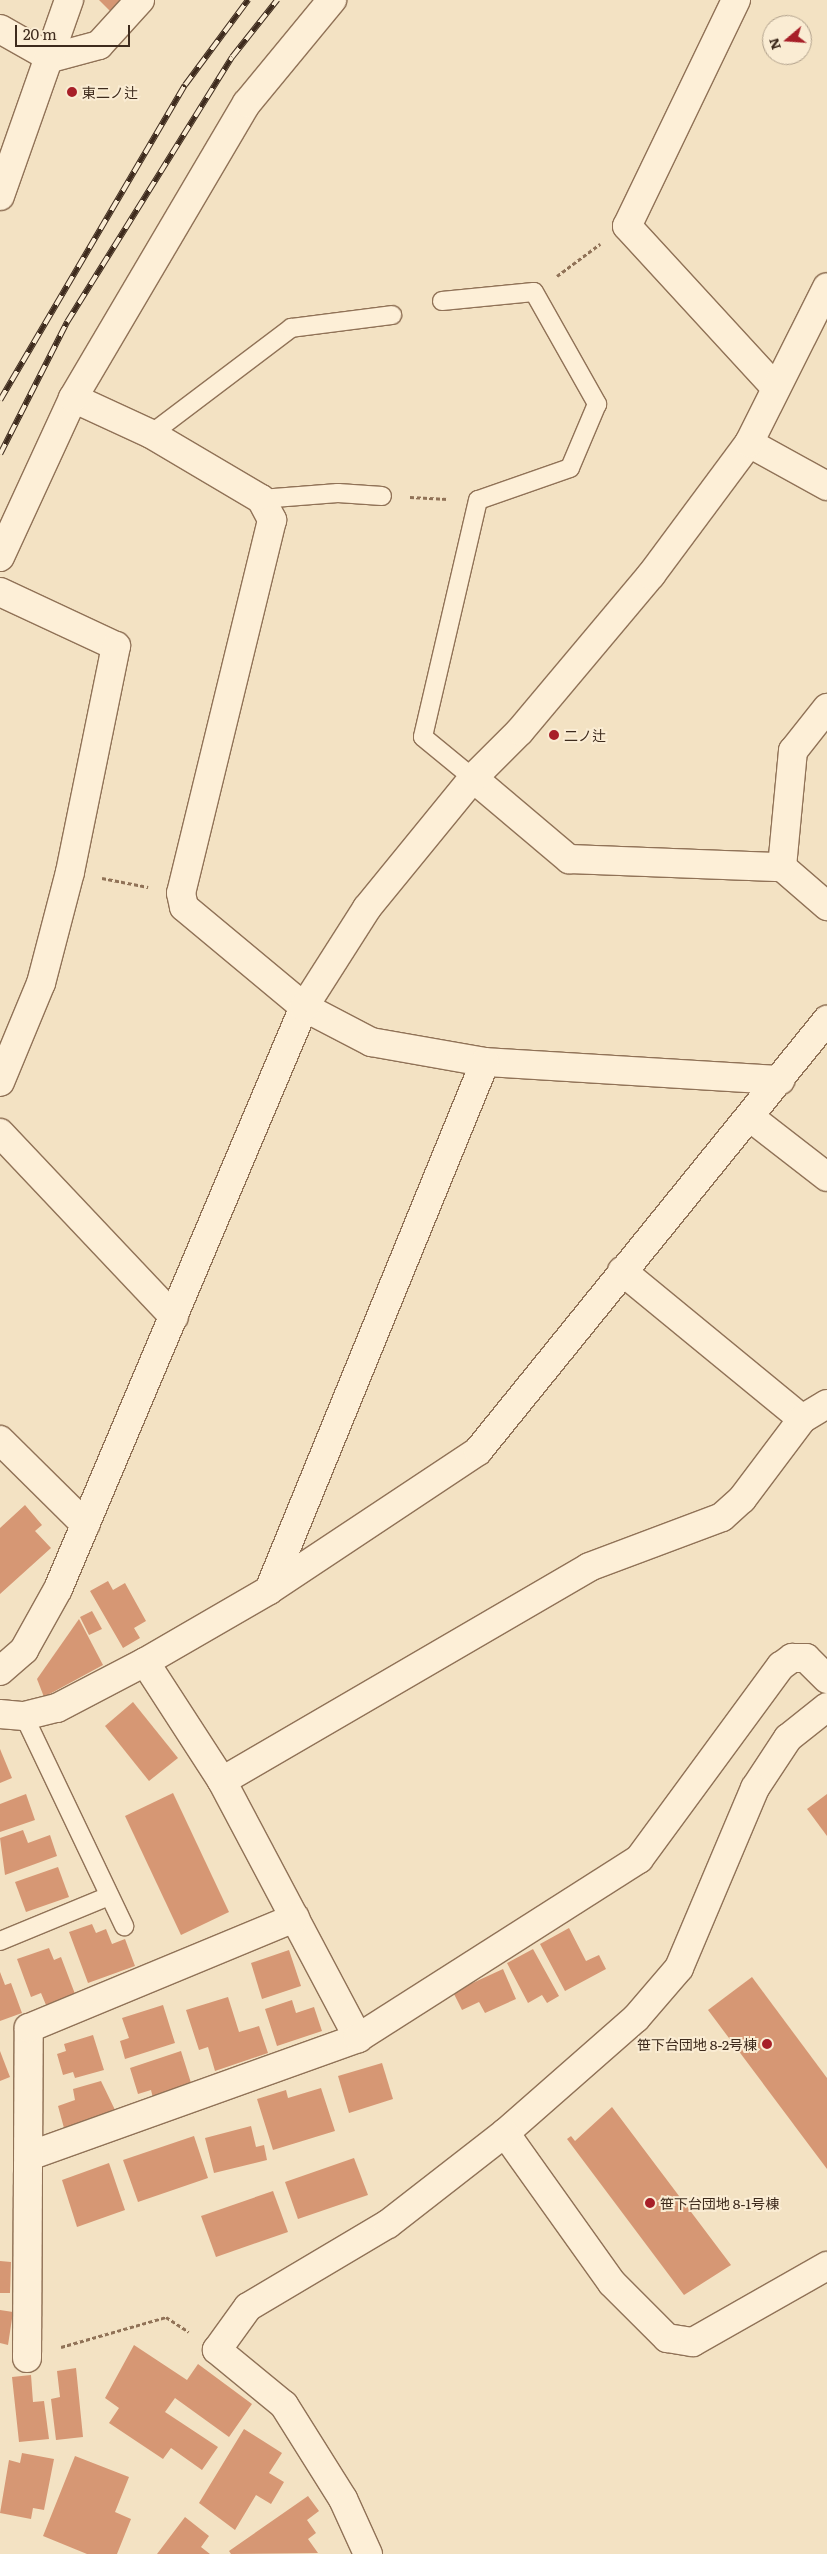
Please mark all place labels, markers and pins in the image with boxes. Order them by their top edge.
place label: 東二ノ辻 [82,84,138,100]
marker: 東二ノ辻 [66,86,78,98]
place label: 二ノ辻 [564,727,606,743]
marker: 二ノ辻 [548,729,560,741]
place label: 笹下台団地 8-2号棟 [637,2036,757,2052]
marker: 笹下台団地 8-2号棟 [761,2038,773,2050]
place label: 笹下台団地 8-1号棟 [660,2195,779,2211]
marker: 笹下台団地 8-1号棟 [644,2197,656,2209]

